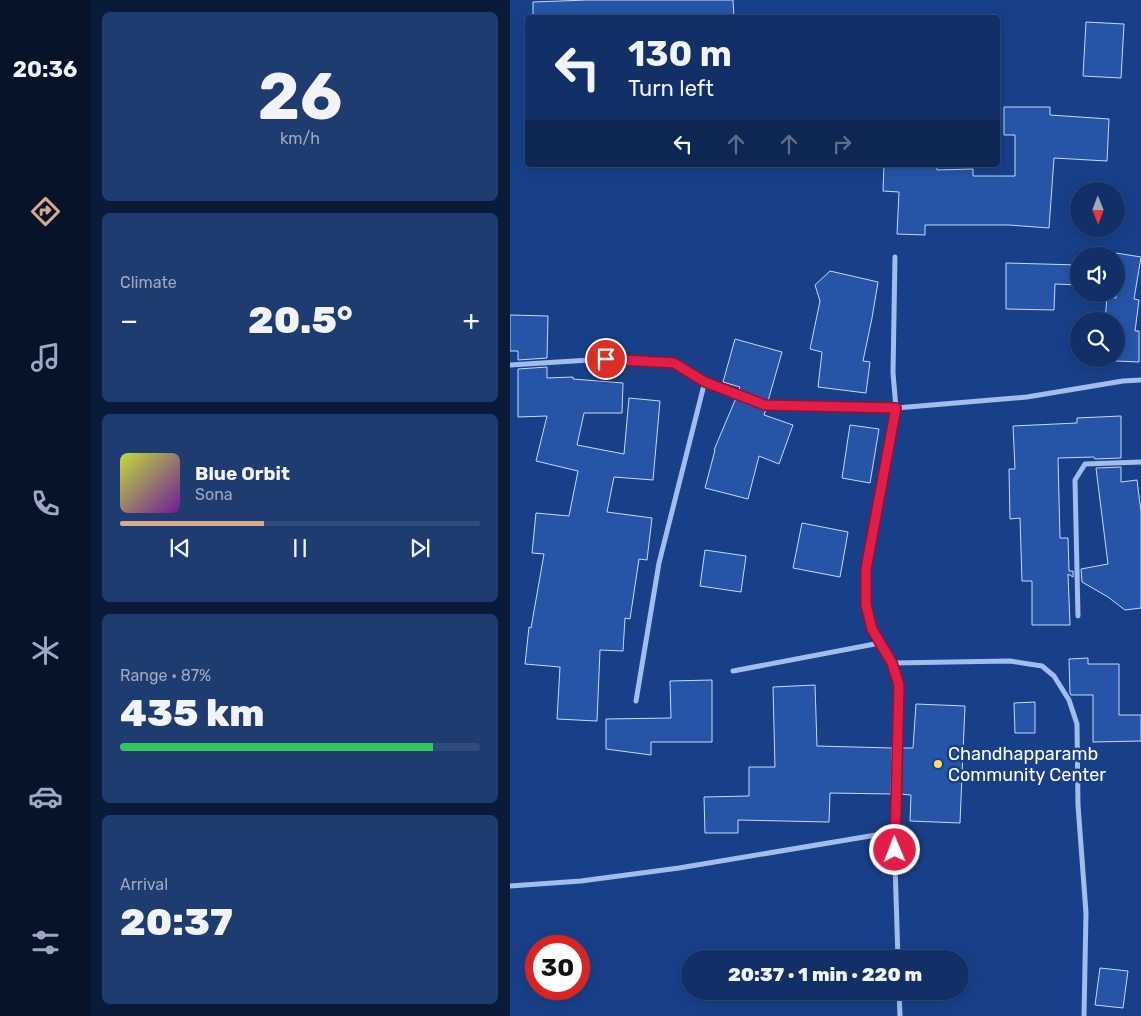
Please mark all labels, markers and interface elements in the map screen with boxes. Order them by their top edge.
text: 130 m [628,33,732,75]
icon: left [545,35,610,100]
text: 20:36 [13,56,77,83]
text: 26 [258,58,342,135]
text: Turn left [628,75,714,102]
text: km/h [280,129,320,148]
icon: left [669,130,697,158]
icon: ahead [722,130,750,158]
icon: ahead [775,130,803,158]
icon: right [828,130,856,158]
north arrow [1070,182,1125,238]
map controls [1070,182,1125,367]
icon: directions [28,194,63,229]
button: sound [1070,247,1125,302]
text: Climate [120,273,177,292]
text: 20.5° [248,297,353,343]
text: − [120,304,138,337]
text: + [463,304,480,337]
button: search [1070,312,1125,367]
pin [585,338,627,380]
icon: music [28,340,63,375]
icon: arrive [592,345,620,373]
text: Blue Orbit [195,462,290,485]
text: Sona [195,485,233,504]
icon: phone [28,486,63,521]
icon: previous [166,534,194,562]
icon: pause [286,534,314,562]
icon: next [406,534,434,562]
icon: climate [28,633,63,668]
text: Range · 87% [120,666,211,685]
text: 435 km [120,690,264,736]
place label: Chandhapparamb Community Center [948,743,1106,786]
marker: Chandhapparamb Community Center [932,758,944,770]
icon: car [28,779,63,814]
position arrow [868,823,920,875]
text: Arrival [120,875,168,894]
text: 20:37 [120,899,233,945]
icon: filters [28,925,63,960]
speed limit sign: 30 [525,935,590,1000]
text: 20:37 · 1 min · 220 m [728,963,922,986]

